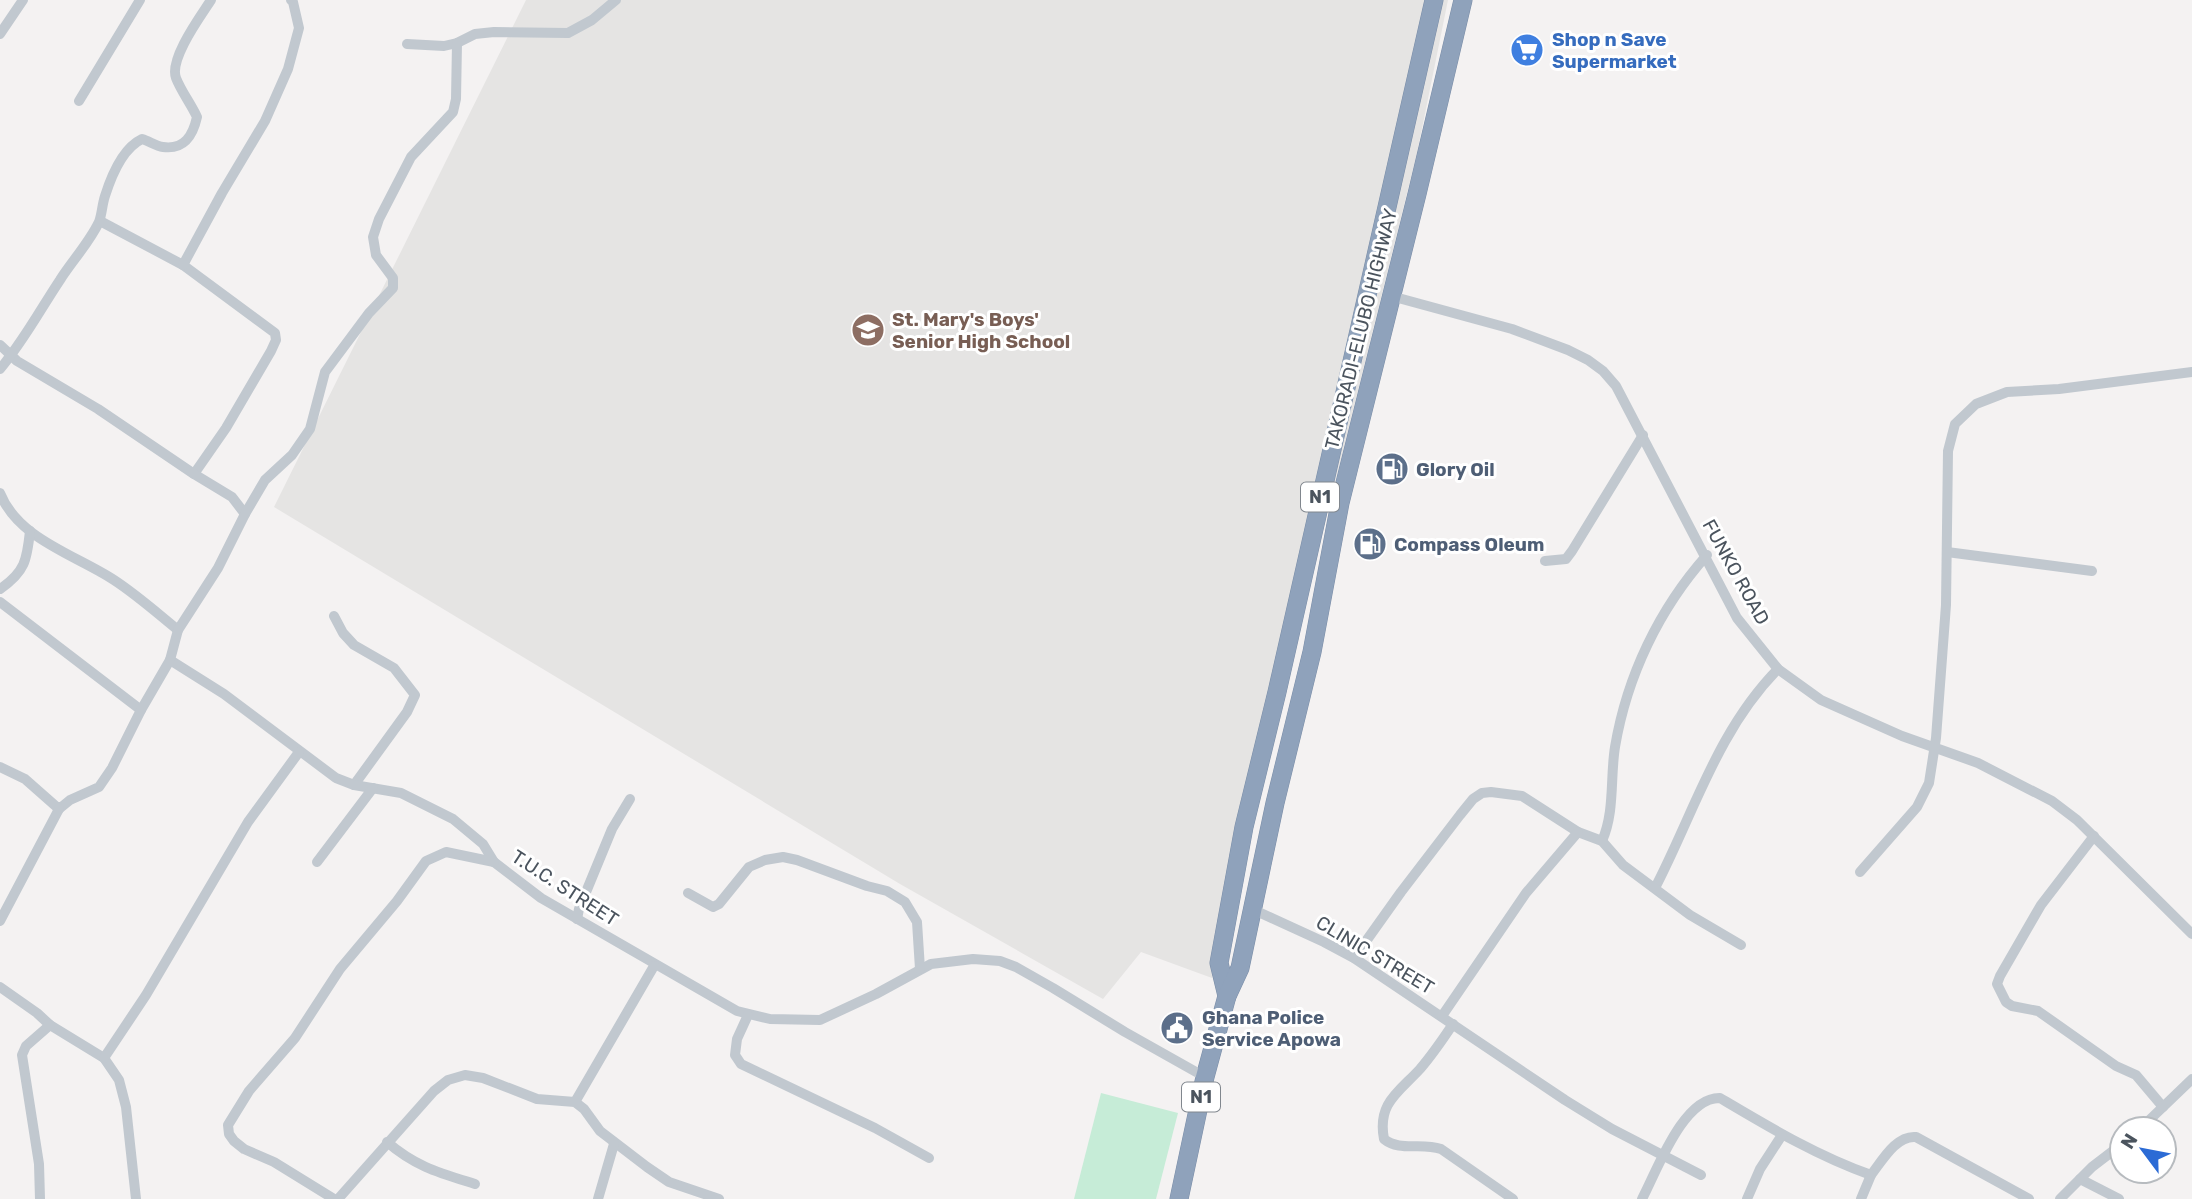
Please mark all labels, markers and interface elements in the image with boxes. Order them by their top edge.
place label: Shop n Save Supermarket [1552,28,1677,73]
supermarket icon: Shop n Save Supermarket [1508,31,1546,69]
street label: TAKORADI-ELUBO HIGHWAY [1320,206,1402,452]
place label: St. Mary's Boys' Senior High School [892,308,1070,353]
school or university icon: St. Mary's Boys' Senior High School [849,311,887,349]
fuel station icon: Glory Oil [1373,450,1411,488]
place label: Glory Oil [1416,458,1495,481]
road number: N1 [1301,482,1339,512]
street label: FUNKO ROAD [1698,515,1774,629]
fuel station icon: Compass Oleum [1351,525,1389,563]
place label: Compass Oleum [1394,533,1544,556]
street label: T.U.C. STREET [507,845,623,931]
street label: CLINIC STREET [1312,911,1438,999]
place label: Ghana Police Service Apowa [1202,1006,1341,1051]
public building icon: Ghana Police Service Apowa [1158,1009,1196,1047]
road number: N1 [1182,1082,1220,1112]
north arrow [2108,1115,2178,1185]
text: N [2116,1129,2142,1153]

